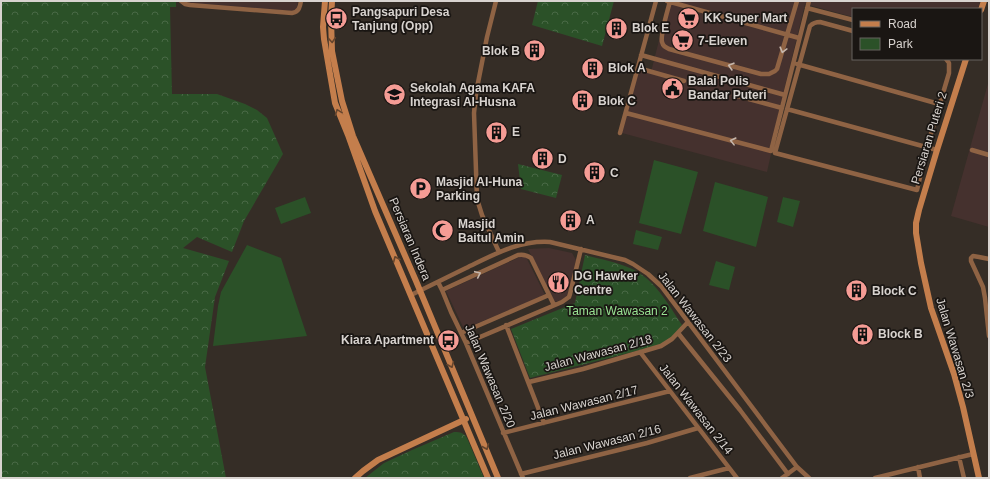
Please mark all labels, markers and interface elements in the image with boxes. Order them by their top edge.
place label: Pangsapuri Desa Tanjung (Opp) [352,5,450,33]
supermarket icon: KK Super Mart [676,5,702,31]
bus stop icon: Pangsapuri Desa Tanjung (Opp) [324,6,350,32]
legend [852,8,982,60]
place label: KK Super Mart [704,11,787,25]
building icon: Blok E [604,15,630,41]
text: Road [888,17,917,31]
place label: Blok E [632,21,669,35]
supermarket icon: 7-Eleven [670,28,696,54]
place label: 7-Eleven [698,34,747,48]
one-way arrow [327,37,336,43]
text: Park [888,37,914,51]
building icon: Blok B [522,38,548,64]
place label: Blok B [482,44,520,58]
one-way arrow [779,46,788,53]
building icon: Blok A [579,55,605,81]
place label: Blok A [608,61,646,75]
one-way arrow [727,62,734,71]
place label: Balai Polis Bandar Puteri [688,74,767,102]
public building icon: Balai Polis Bandar Puteri [660,75,686,101]
place label: Sekolah Agama KAFA Integrasi Al-Husna [410,81,535,109]
school or university icon: Sekolah Agama KAFA Integrasi Al-Husna [382,82,408,108]
building icon: Blok C [569,88,595,114]
street label: Persiaran Puteri 2 [908,90,950,186]
place label: Blok C [598,94,636,108]
one-way arrow [334,108,342,115]
building icon: E [483,119,509,145]
place label: E [512,125,520,139]
one-way arrow [730,138,737,146]
building icon: D [529,146,555,172]
place label: D [558,152,567,166]
building icon: C [581,160,607,186]
place label: C [610,166,619,180]
place label: Masjid Al-Huna Parking [436,175,523,203]
parking icon: Masjid Al-Huna Parking [408,176,434,202]
street label: Persiaran Indera [386,195,434,283]
building icon: A [558,207,584,233]
place label: A [586,213,595,227]
place label: Masjid Baitul Amin [458,217,524,245]
mosque icon: Masjid Baitul Amin [430,218,456,244]
one-way arrow [392,255,400,262]
place label: DG Hawker Centre [574,269,638,297]
street label: Jalan Wawasan 2/23 [655,269,735,365]
restaurant icon: DG Hawker Centre [545,270,571,296]
one-way arrow [474,271,481,279]
building icon: Block C [843,278,869,304]
place label: Block C [872,284,917,298]
street label: Jalan Wawasan 2/3 [933,296,977,400]
park label: Taman Wawasan 2 [566,304,668,318]
building icon: Block B [849,321,875,347]
street label: Jalan Wawasan 2/20 [462,322,518,430]
bus stop icon: Kiara Apartment [436,327,462,353]
place label: Block B [878,327,923,341]
street label: Jalan Wawasan 2/18 [543,332,654,374]
place label: Kiara Apartment [341,333,434,347]
one-way arrow [446,361,454,369]
street label: Jalan Wawasan 2/14 [656,361,736,457]
street label: Jalan Wawasan 2/17 [528,383,640,423]
street label: Jalan Wawasan 2/16 [551,422,663,462]
one-way arrow [481,444,489,451]

